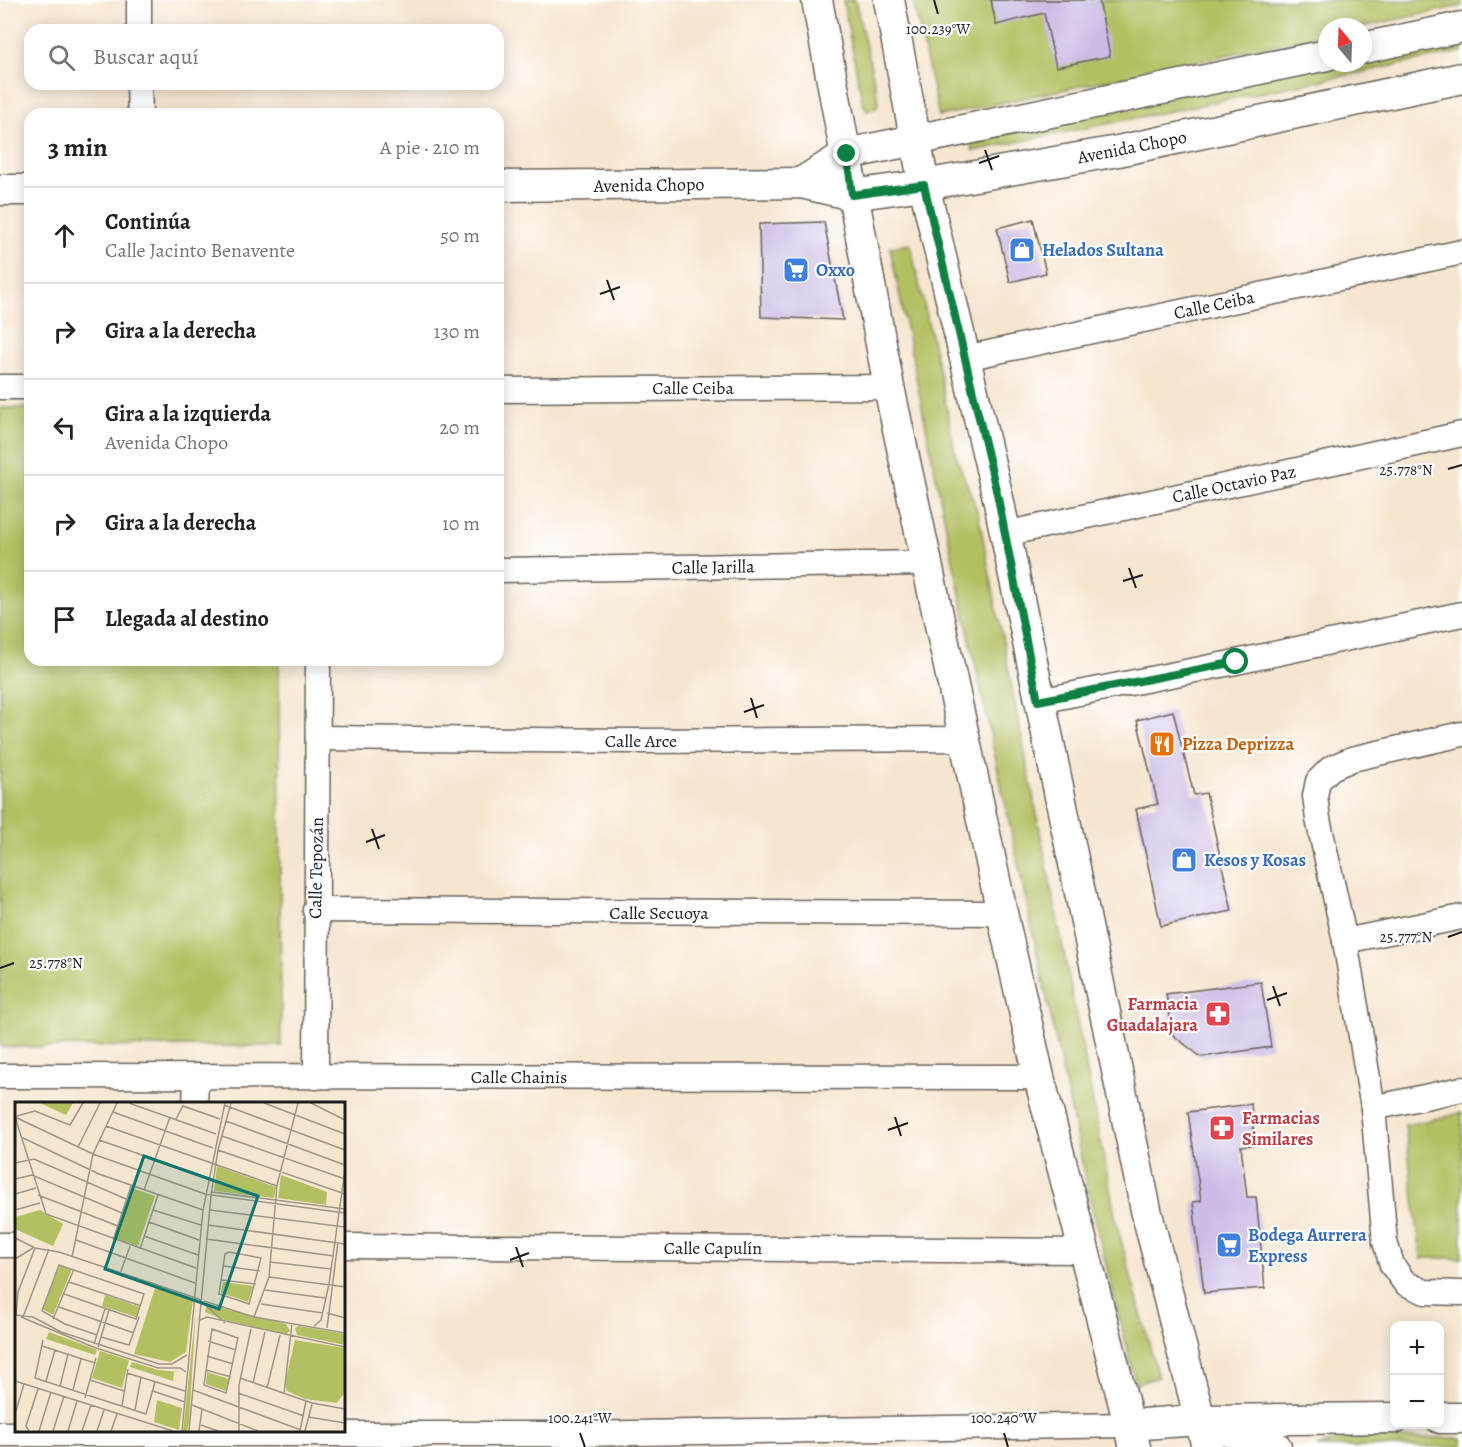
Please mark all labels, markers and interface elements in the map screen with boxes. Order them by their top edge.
north arrow [1318,18,1372,72]
text: 100.239°W [906,19,970,39]
search box [24,24,504,90]
icon: search [45,41,78,74]
text: Buscar aquí [93,42,199,72]
street label: Avenida Chopo [1074,125,1189,170]
text: 3 min [48,130,108,165]
text: A pie · 210 m [380,134,480,161]
route end [833,140,859,166]
street label: Avenida Chopo [592,172,705,198]
text: Continúa [105,207,191,237]
icon: ahead [48,219,81,252]
text: 50 m [440,222,480,249]
shop icon: Helados Sultana [1007,235,1037,265]
text: Calle Jacinto Benavente [105,237,295,264]
place label: Helados Sultana [1042,238,1164,262]
supermarket icon: Oxxo [781,255,811,285]
place label: Oxxo [816,258,855,282]
street label: Calle Ceiba [1172,285,1257,325]
icon: right [48,315,81,348]
text: Gira a la derecha [105,316,256,346]
text: 130 m [434,318,480,345]
street label: Calle Ceiba [652,376,734,400]
text: Gira a la izquierda [105,399,271,429]
icon: left [48,411,81,444]
text: 20 m [439,414,480,441]
text: Avenida Chopo [105,429,228,456]
street label: Calle Octavio Paz [1170,459,1298,509]
text: 25.778°N [1379,460,1433,480]
icon: right [48,507,81,540]
text: Gira a la derecha [105,508,256,538]
text: 10 m [442,510,480,537]
street label: Calle Jarilla [671,554,755,580]
icon: arrive [48,603,81,636]
text: Llegada al destino [105,604,269,634]
route start [1222,648,1248,674]
street label: Calle Arce [605,729,677,753]
restaurant icon: Pizza Deprizza [1147,729,1177,759]
place label: Pizza Deprizza [1182,732,1294,756]
street label: Calle Tepozán [303,817,329,919]
shop icon: Kesos y Kosas [1169,845,1199,875]
place label: Kesos y Kosas [1204,848,1306,872]
street label: Calle Secuoya [609,901,709,925]
text: 25.777°N [1380,927,1432,947]
text: 25.778°N [29,953,83,973]
place label: Farmacia Guadalajara [1107,992,1198,1037]
pharmacy icon: Farmacia Guadalajara [1203,999,1233,1029]
street label: Calle Chainis [471,1065,567,1089]
inset map [15,1102,345,1432]
place label: Farmacias Similares [1242,1106,1320,1151]
pharmacy icon: Farmacias Similares [1207,1113,1237,1143]
place label: Bodega Aurrera Express [1248,1223,1367,1268]
supermarket icon: Bodega Aurrera Express [1214,1230,1244,1260]
street label: Calle Capulín [664,1236,762,1260]
map controls [1390,1321,1444,1429]
button: + [1390,1321,1444,1375]
button: − [1390,1375,1444,1429]
text: 100.241°W [548,1408,612,1428]
text: 100.240°W [971,1408,1037,1428]

